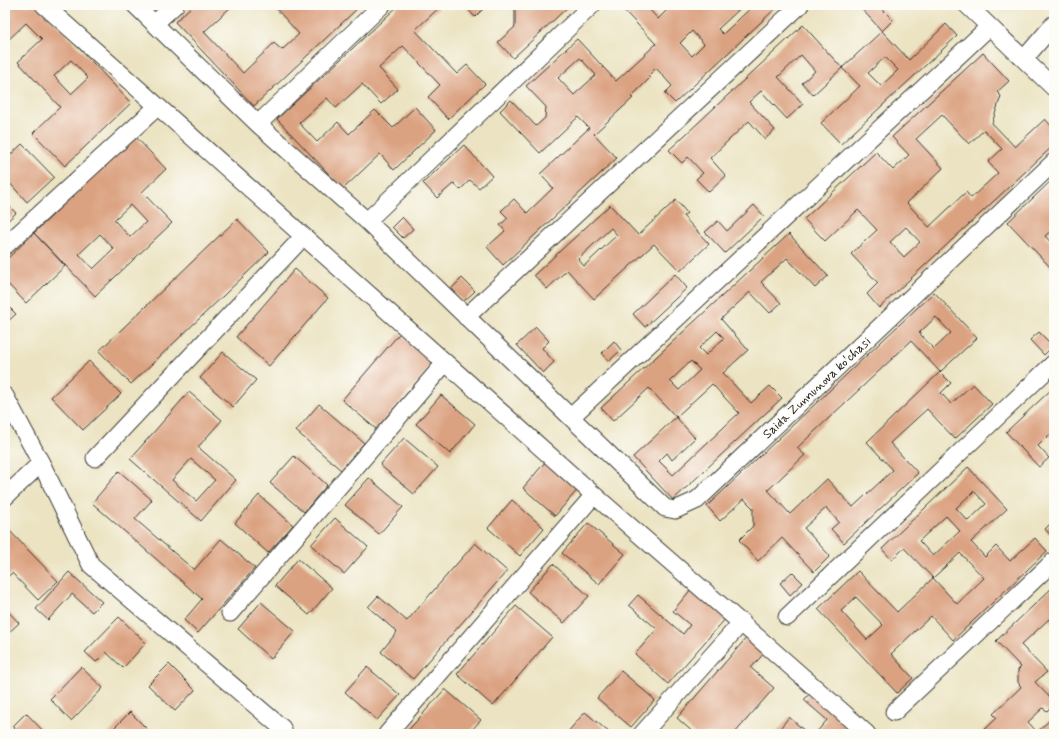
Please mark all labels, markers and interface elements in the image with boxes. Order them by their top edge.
street label: Saida Zunnunova koʻchasi [759,333,875,443]

